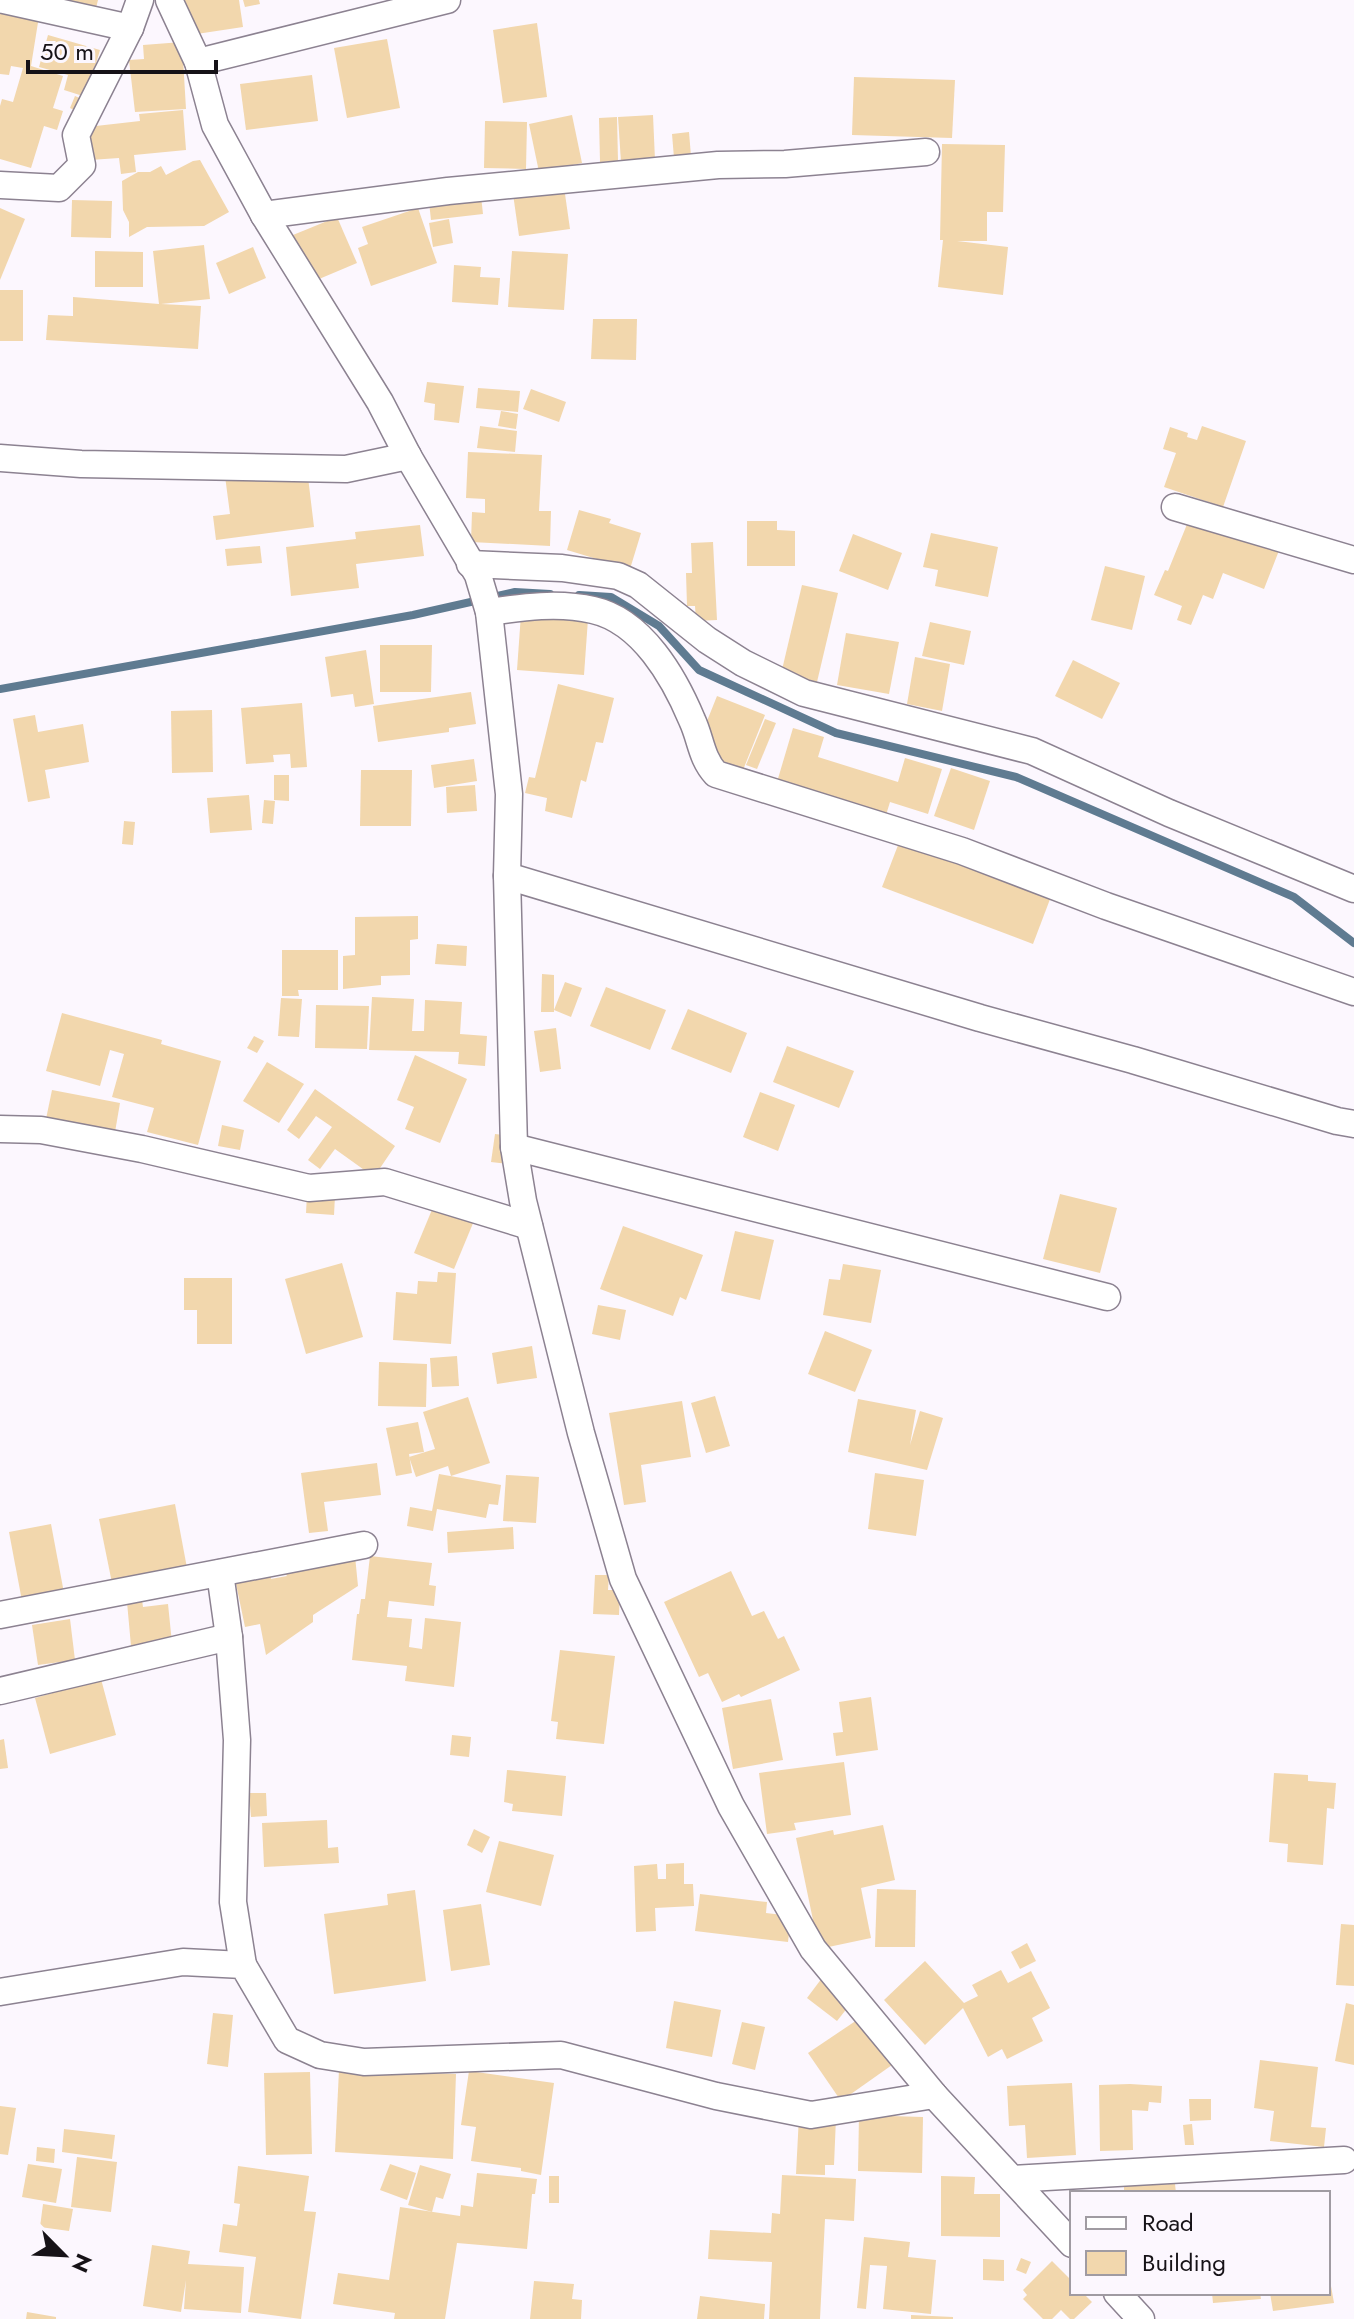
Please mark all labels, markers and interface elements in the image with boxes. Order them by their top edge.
scale bar [28,24,216,74]
text: 50 m [40,34,94,69]
legend [1070,2191,1330,2295]
text: Road [1142,2205,1194,2240]
north arrow [24,2215,104,2295]
text: Building [1142,2245,1226,2280]
text: N [64,2249,100,2278]

